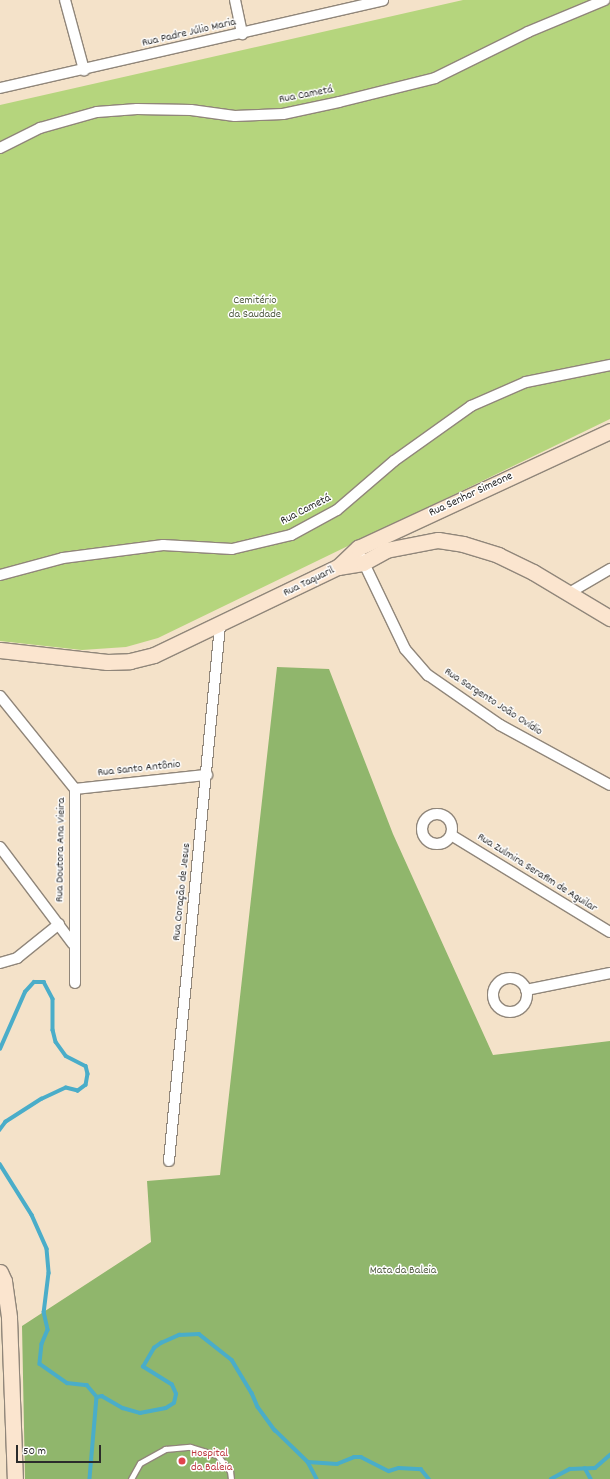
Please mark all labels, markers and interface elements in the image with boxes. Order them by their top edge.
street label: Rua Padre Júlio Maria [141,15,237,51]
street label: Rua Cametá [278,83,334,107]
park label: Cemitério da Saudade [229,294,281,322]
street label: Rua Senhor Simeone [427,469,515,521]
street label: Rua Cametá [278,491,334,529]
street label: Rua Taquaril [281,563,337,601]
street label: Rua Sargento João Ovídio [441,665,545,739]
street label: Rua Santo Antônio [97,757,181,781]
street label: Rua Doutora Ana Vieira [53,798,69,902]
street label: Rua Zulmira Serafim de Aguilar [474,830,600,916]
street label: Rua Coração de Jesus [170,842,194,942]
park label: Mata da Baleia [370,1264,436,1278]
scale bar [18,1437,103,1463]
text: 50 m [23,1443,46,1460]
place label: Hospital da Baleia [191,1447,232,1475]
marker: Hospital da Baleia [176,1455,188,1467]

